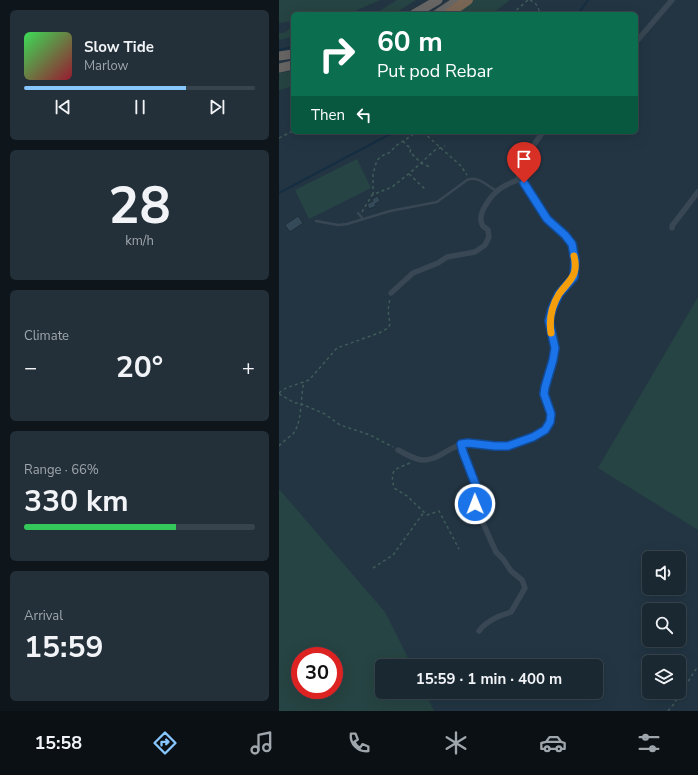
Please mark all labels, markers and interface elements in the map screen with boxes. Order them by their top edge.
text: 60 m [377,23,443,61]
icon: right [311,28,363,80]
text: Slow Tide [84,37,154,57]
text: Marlow [84,57,129,75]
text: Put pod Rebar [377,59,493,83]
icon: previous [52,96,74,118]
icon: pause [129,96,151,118]
icon: next [206,96,228,118]
icon: left [353,104,375,126]
text: Then [311,105,345,125]
pin [507,142,541,183]
icon: arrive [513,148,535,170]
text: 28 [108,170,171,241]
text: km/h [125,232,154,250]
text: Climate [24,327,69,345]
text: 20° [116,347,163,388]
text: − [24,353,37,383]
text: + [242,353,255,383]
text: Range · 66% [24,461,99,479]
text: 330 km [24,481,129,522]
position arrow [454,483,496,525]
map controls [642,551,686,699]
button: sound [642,551,686,595]
button: search [642,603,686,647]
text: Arrival [24,607,63,625]
text: 15:59 [24,627,103,668]
speed limit sign: 30 [291,647,343,699]
button: layers [642,655,686,699]
text: 15:59 · 1 min · 400 m [416,669,562,689]
icon: directions [151,729,179,757]
icon: music [248,729,276,757]
icon: phone [345,729,373,757]
icon: climate [442,729,470,757]
icon: car [539,729,567,757]
icon: filters [635,729,663,757]
text: 15:58 [34,731,82,755]

